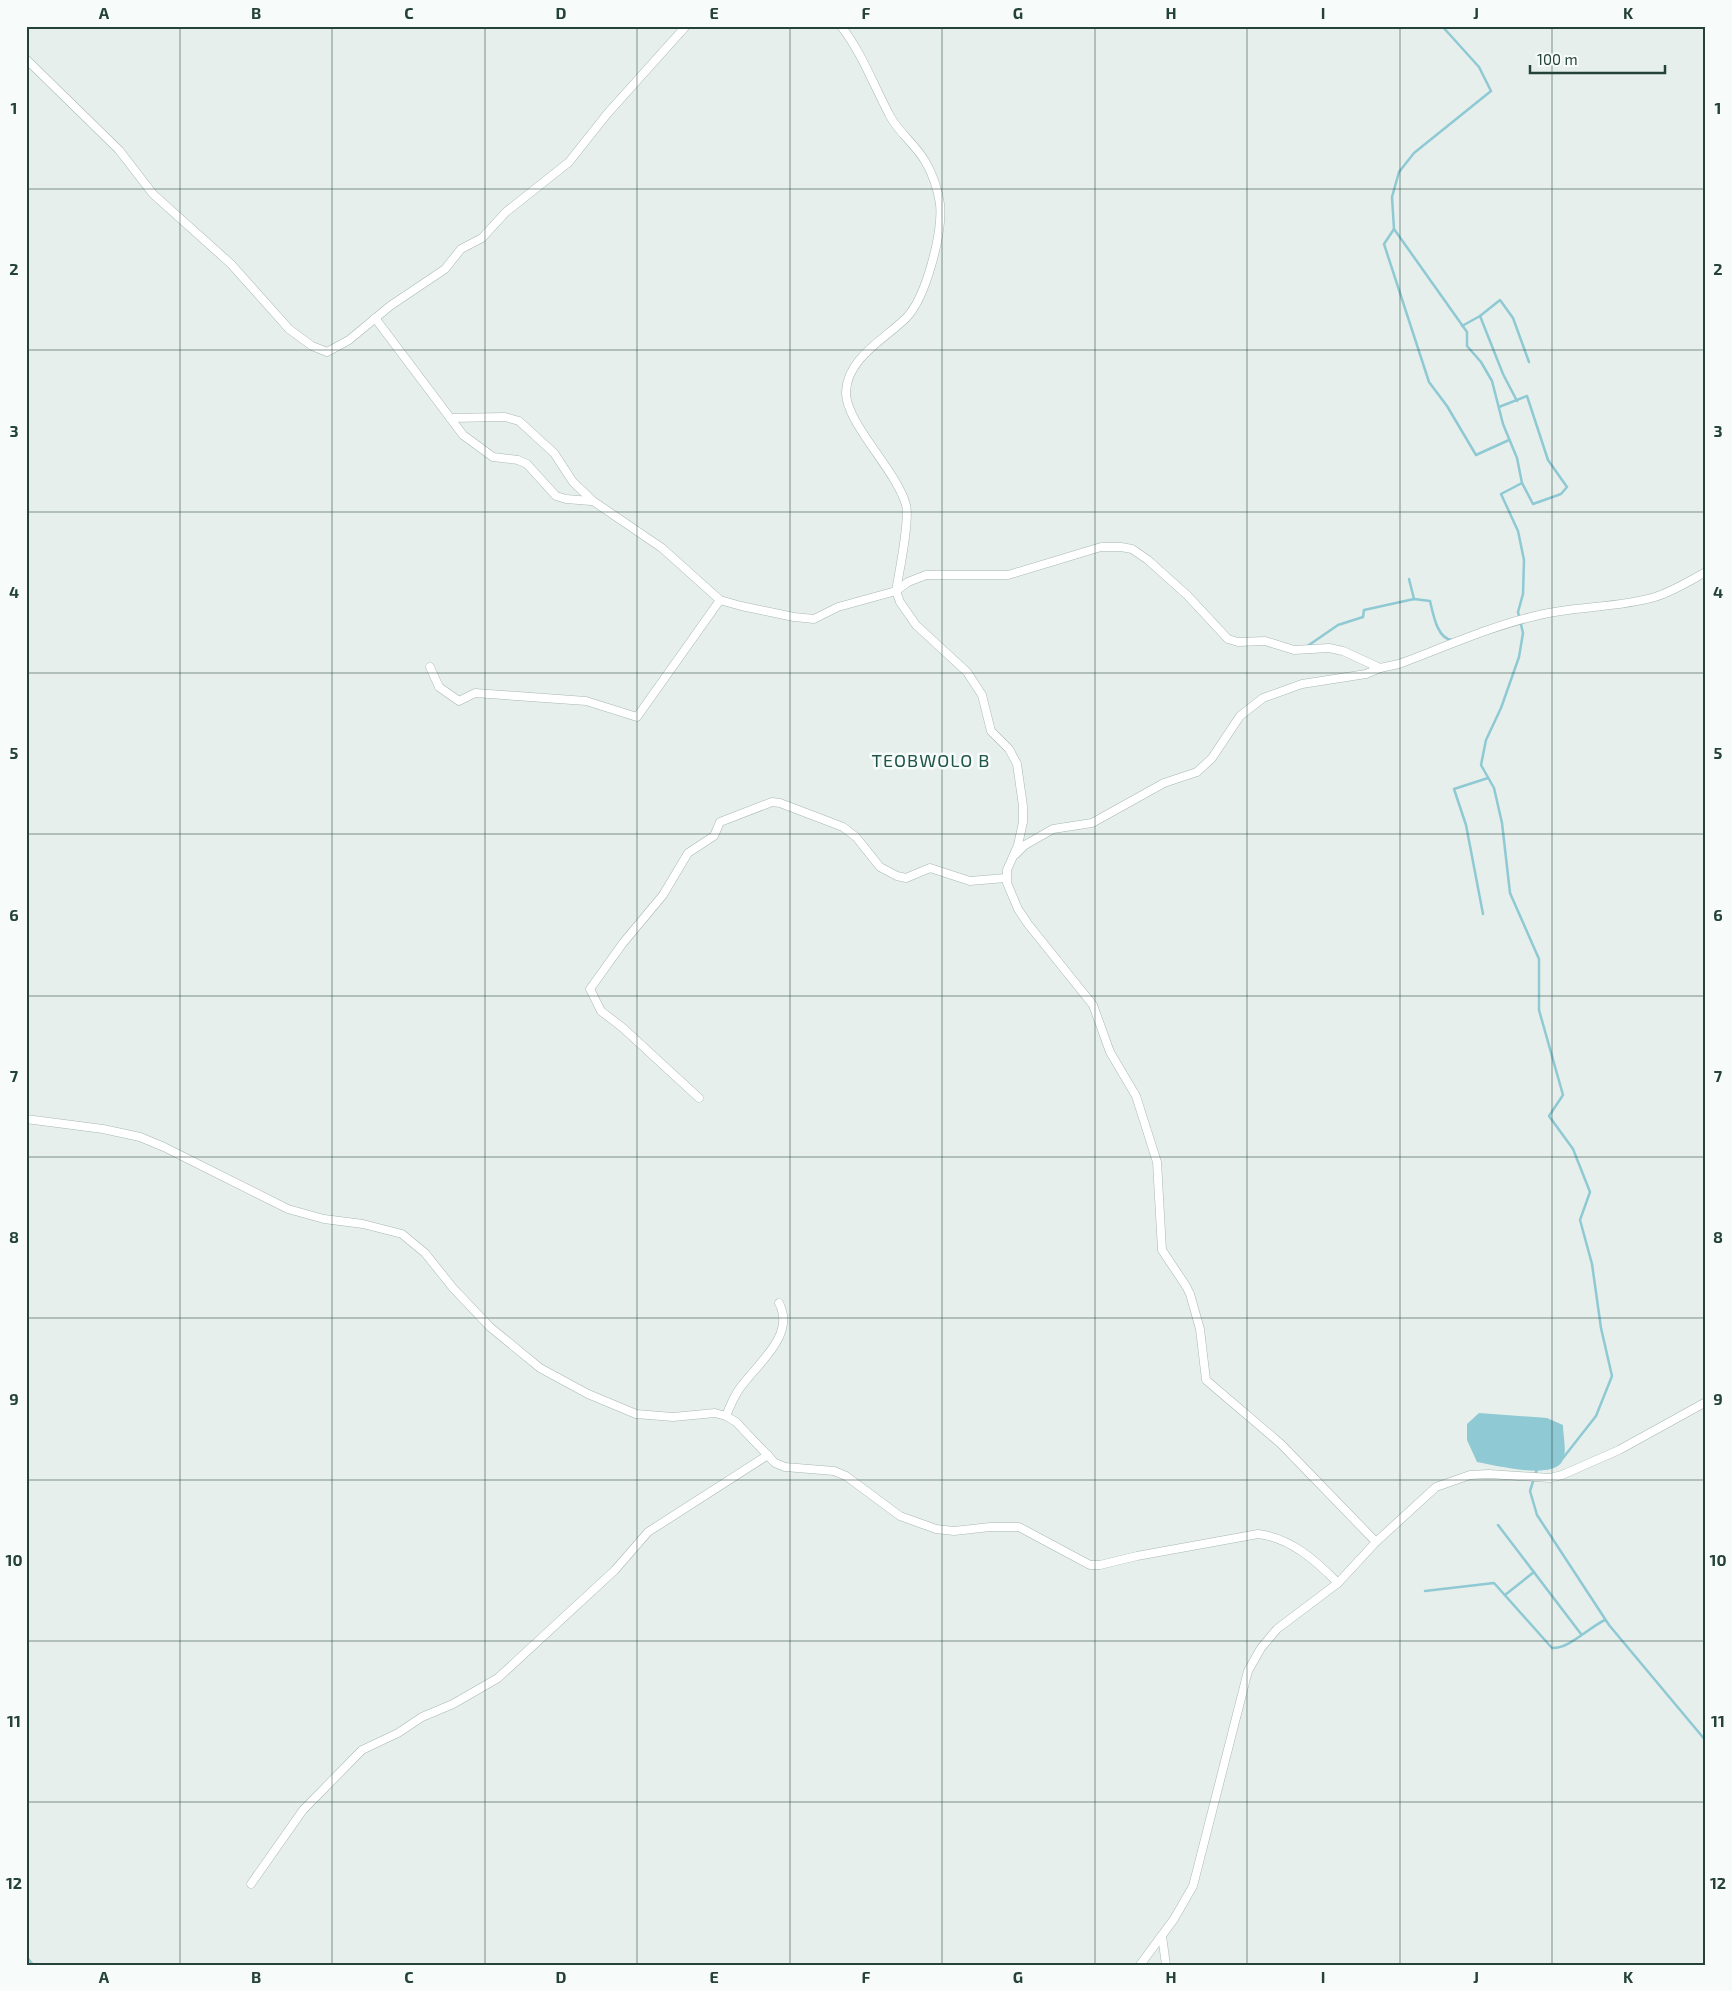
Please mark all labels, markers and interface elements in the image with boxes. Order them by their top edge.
text: A [99,3,110,22]
text: B [251,3,261,22]
text: C [404,3,414,22]
text: D [556,3,567,22]
text: E [709,3,719,22]
text: F [862,3,871,22]
text: G [1013,3,1023,22]
text: H [1165,3,1177,22]
text: I [1321,3,1325,22]
text: J [1473,3,1479,22]
text: K [1623,3,1634,22]
scale bar [1530,42,1664,74]
text: 100 m [1537,50,1578,68]
text: 1 [11,98,17,117]
text: 1 [1715,98,1721,117]
text: 2 [9,259,19,278]
text: 2 [1713,259,1723,278]
text: 3 [9,421,19,440]
text: 3 [1713,421,1723,440]
text: 4 [9,582,19,601]
text: 4 [1713,582,1723,601]
text: 5 [10,743,19,762]
text: 5 [1714,743,1723,762]
district label: TEOBWOLO B [872,749,990,771]
text: 6 [9,905,19,924]
text: 6 [1713,905,1723,924]
text: 7 [10,1066,19,1085]
text: 7 [1714,1066,1723,1085]
text: 8 [9,1227,19,1246]
text: 8 [1713,1227,1723,1246]
text: 9 [9,1389,19,1408]
text: 9 [1713,1389,1723,1408]
text: 10 [5,1550,23,1569]
text: 10 [1709,1550,1727,1569]
text: 11 [7,1711,21,1730]
text: 11 [1711,1711,1725,1730]
text: 12 [6,1873,22,1892]
text: 12 [1710,1873,1726,1892]
text: A [99,1967,110,1986]
text: B [251,1967,261,1986]
text: C [404,1967,414,1986]
text: D [556,1967,567,1986]
text: E [709,1967,719,1986]
text: F [862,1967,871,1986]
text: G [1013,1967,1023,1986]
text: H [1165,1967,1177,1986]
text: I [1321,1967,1325,1986]
text: J [1473,1967,1479,1986]
text: K [1623,1967,1634,1986]

